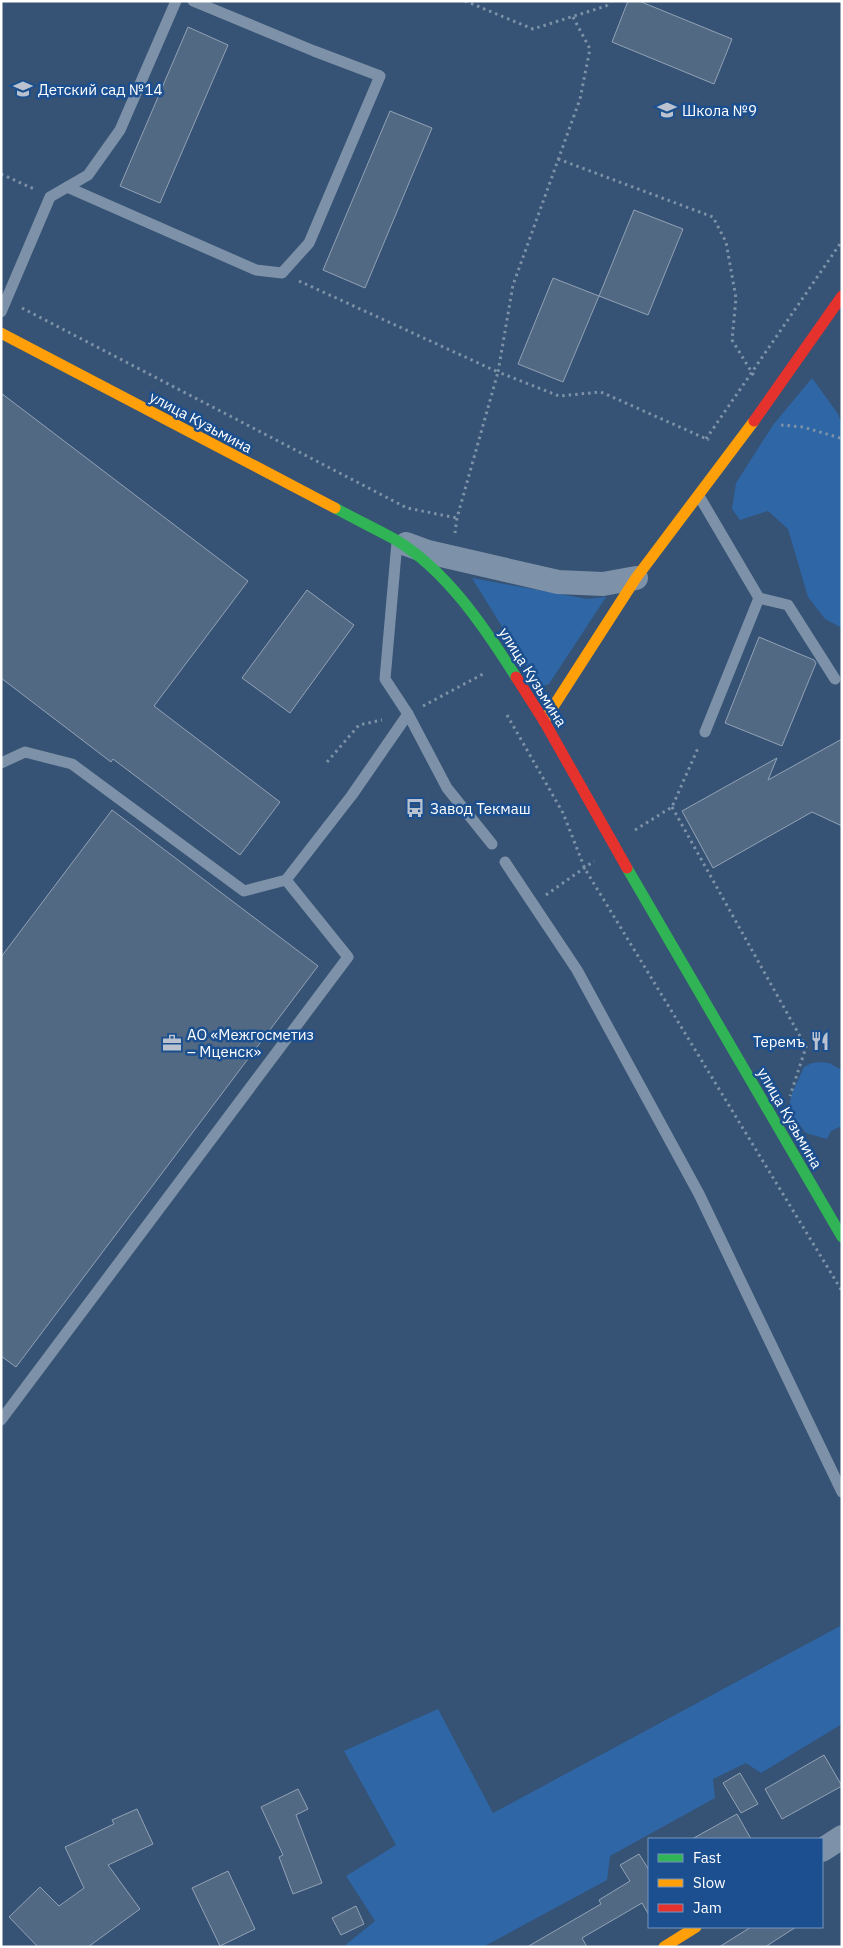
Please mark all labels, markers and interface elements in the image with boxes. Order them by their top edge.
school or university icon: Детский сад №14 [12,78,34,100]
place label: Детский сад №14 [38,80,163,99]
school or university icon: Школа №9 [656,99,678,121]
place label: Школа №9 [682,101,757,120]
street label: улица Кузьмина [146,387,256,457]
street label: улица Кузьмина [495,624,571,730]
bus stop icon: Завод Текмаш [404,797,426,819]
place label: Завод Текмаш [430,799,531,818]
place label: АО «Межгосметиз – Мценск» [187,1025,314,1061]
restaurant icon: Теремъ [809,1030,831,1052]
office icon: АО «Межгосметиз – Мценск» [161,1032,183,1054]
place label: Теремъ [753,1032,805,1051]
street label: улица Кузьмина [753,1064,827,1172]
legend [648,1838,823,1928]
text: Fast [693,1848,721,1867]
text: Slow [693,1873,726,1892]
text: Jam [693,1898,722,1917]

